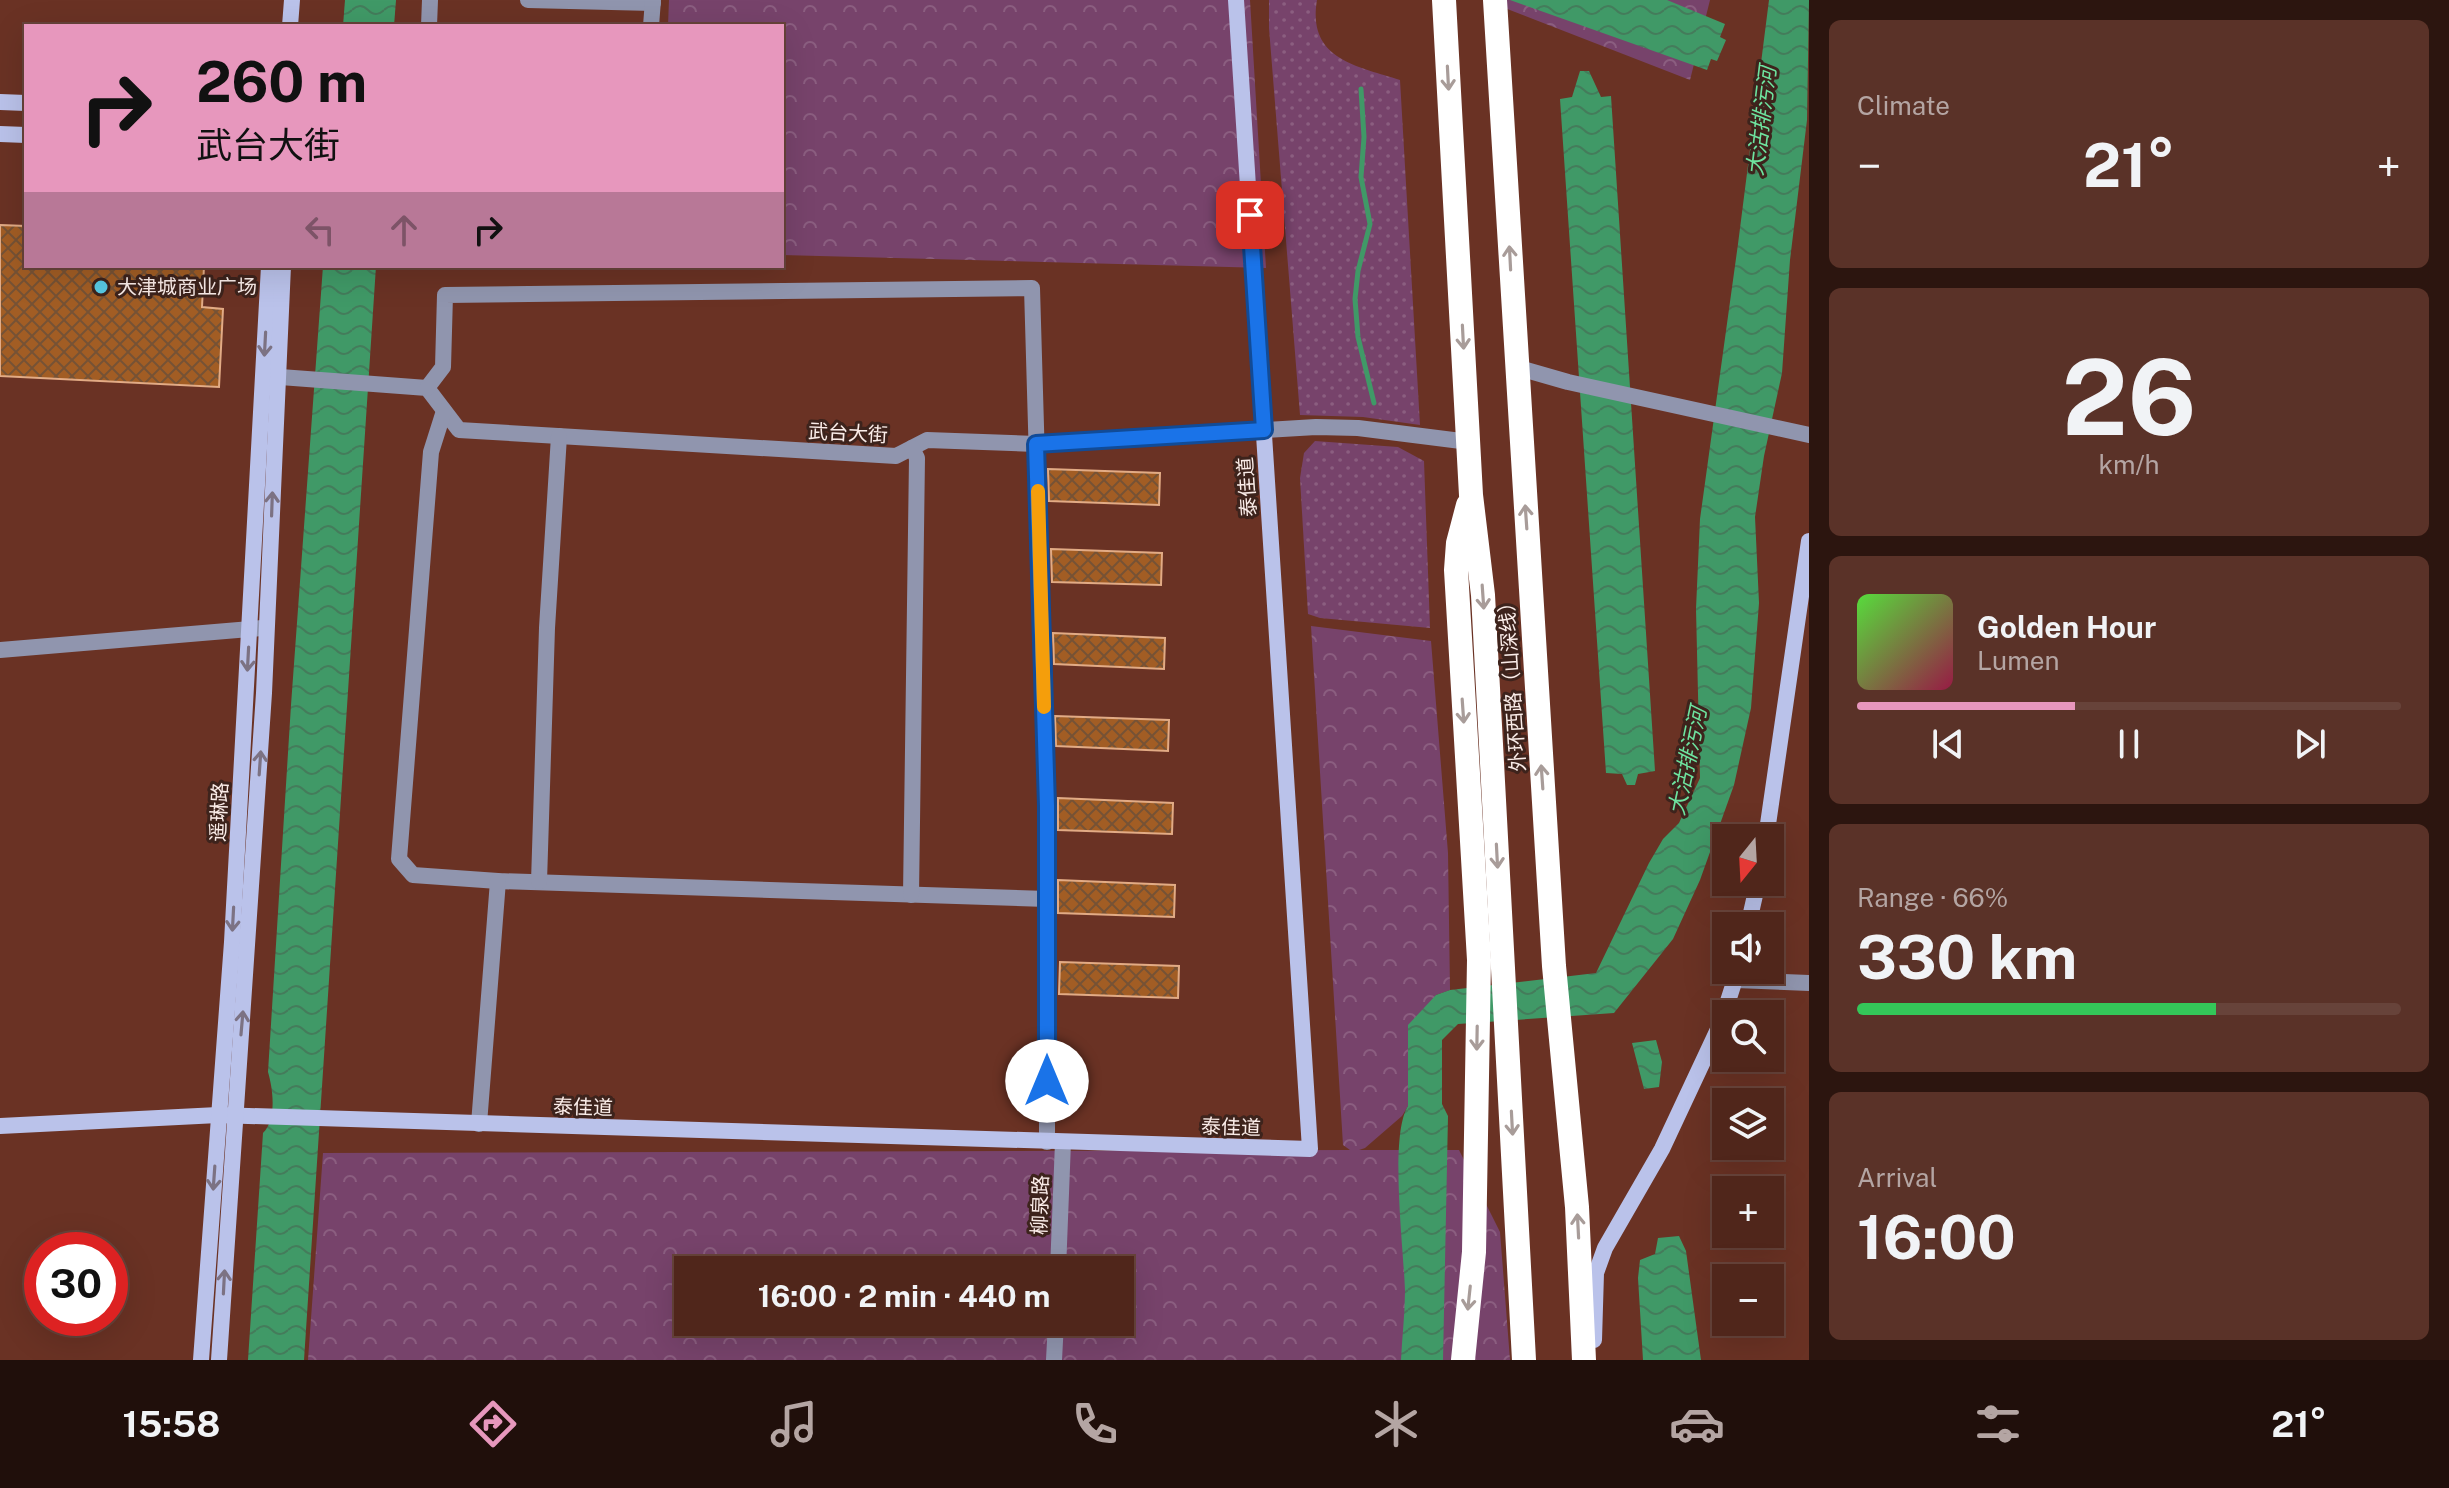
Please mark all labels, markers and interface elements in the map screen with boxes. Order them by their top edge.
text: 260 m [196,49,367,115]
icon: right [64,56,168,160]
water label: 大沽排污河 [1741,61,1781,177]
one-way arrow [1441,64,1456,91]
text: Climate [1857,90,1950,121]
text: 武台大街 [196,124,340,166]
text: 21° [2083,130,2175,201]
text: − [1857,140,1881,192]
text: + [2377,140,2401,192]
pin [1216,181,1284,249]
icon: arrive [1228,193,1272,237]
icon: left [298,208,342,252]
icon: ahead [382,208,426,252]
icon: right [466,208,510,252]
one-way arrow [1502,245,1517,272]
place label: 大津城商业广场 [117,275,257,299]
marker: 大津城商业广场 [92,278,110,296]
one-way arrow [1456,323,1471,350]
one-way arrow [257,330,272,357]
text: 26 [2062,336,2196,458]
street label: 武台大街 [807,419,889,447]
text: km/h [2098,449,2160,480]
street label: 泰佳道 [1233,456,1261,518]
one-way arrow [265,491,280,518]
one-way arrow [1518,504,1533,531]
one-way arrow [1476,583,1491,609]
street label: 外环西路（山深线） [1494,591,1530,773]
text: Golden Hour [1977,609,2156,645]
one-way arrow [240,645,255,672]
text: Lumen [1977,645,2060,676]
one-way arrow [1456,697,1471,724]
water label: 大沽排污河 [1663,701,1712,818]
icon: previous [1926,722,1970,766]
icon: pause [2107,722,2151,766]
icon: next [2288,722,2332,766]
one-way arrow [253,750,268,777]
one-way arrow [1534,764,1549,791]
street label: 遥琳路 [205,781,233,843]
north arrow [1712,824,1784,896]
map controls [1712,824,1784,1336]
one-way arrow [1490,842,1505,869]
text: Range · 66% [1857,882,2008,913]
one-way arrow [225,905,240,932]
button: sound [1712,912,1784,984]
text: 330 km [1857,922,2077,993]
button: search [1712,1000,1784,1072]
one-way arrow [235,1010,250,1037]
one-way arrow [1469,1024,1485,1051]
position arrow [1005,1039,1089,1123]
button: layers [1712,1088,1784,1160]
street label: 泰佳道 [553,1094,613,1120]
one-way arrow [1505,1109,1520,1136]
street label: 泰佳道 [1201,1114,1261,1140]
text: Arrival [1857,1162,1937,1193]
one-way arrow [206,1164,221,1191]
street label: 柳泉路 [1027,1175,1053,1235]
button: + [1712,1176,1784,1248]
text: 16:00 [1857,1202,2016,1273]
one-way arrow [1570,1213,1585,1240]
speed limit sign: 30 [24,1232,128,1336]
button: − [1712,1264,1784,1336]
one-way arrow [217,1269,232,1296]
text: 16:00 · 2 min · 440 m [758,1278,1050,1314]
one-way arrow [1462,1284,1477,1310]
icon: directions [465,1396,521,1452]
icon: music [766,1396,822,1452]
icon: phone [1067,1396,1123,1452]
icon: climate [1368,1396,1424,1452]
icon: car [1669,1396,1725,1452]
icon: filters [1970,1396,2026,1452]
text: 15:58 [122,1403,220,1445]
text: 21° [2271,1403,2326,1445]

